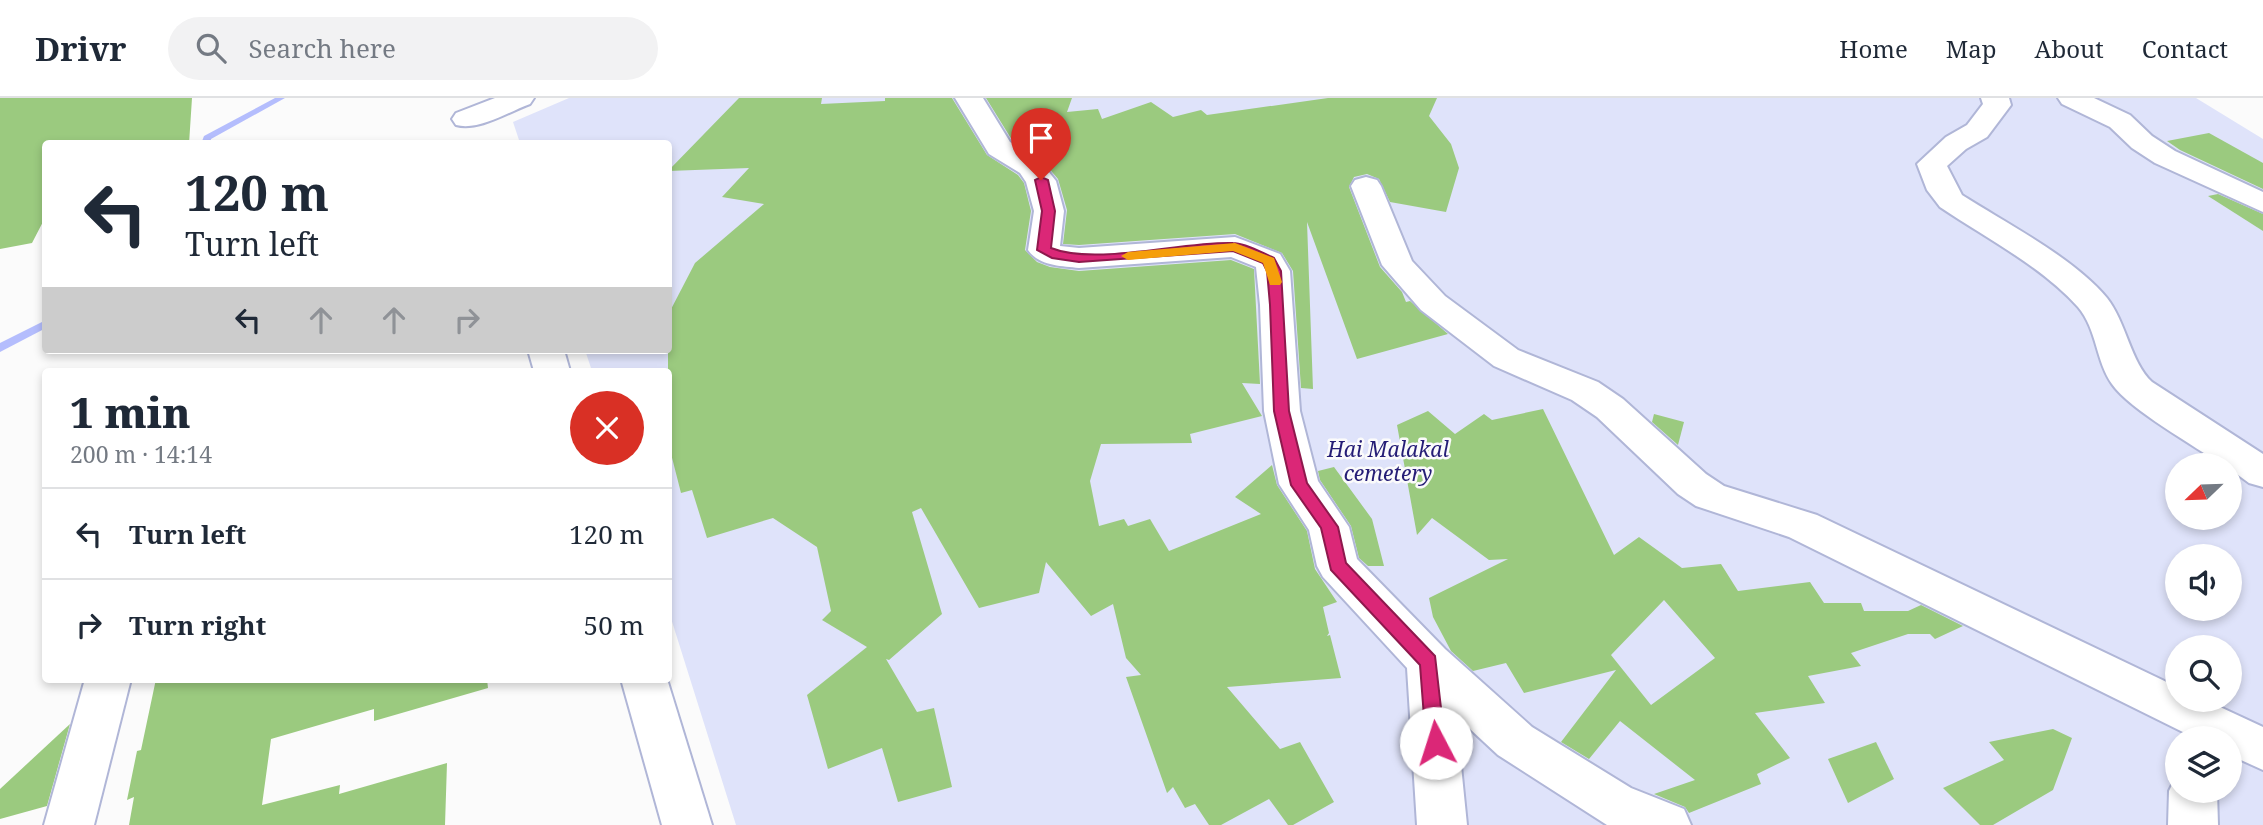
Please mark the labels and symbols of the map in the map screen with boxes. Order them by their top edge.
pin [1011,108,1071,180]
park label: Hai Malakal cemetery [1326,435,1449,487]
north arrow [2165,453,2242,530]
position arrow [1399,706,1473,780]

